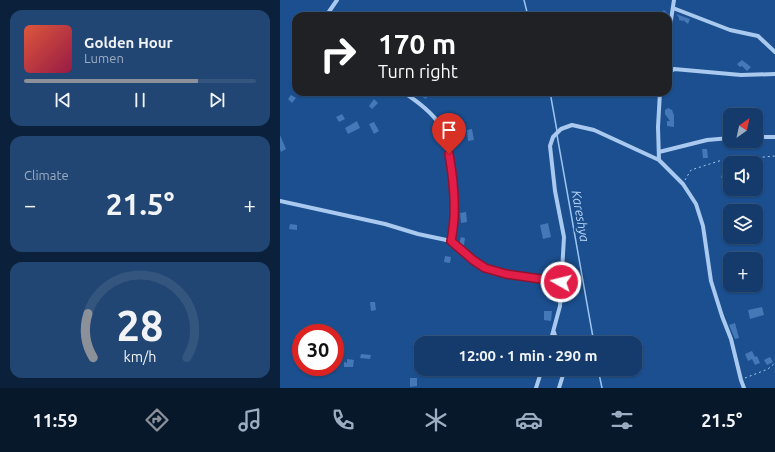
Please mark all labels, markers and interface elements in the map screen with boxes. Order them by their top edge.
icon: right [312,28,364,80]
text: 170 m [378,28,456,59]
text: Golden Hour [84,34,173,51]
text: Lumen [84,51,124,65]
text: Turn right [378,61,458,81]
icon: previous [52,89,74,111]
icon: pause [129,89,151,111]
icon: next [206,89,228,111]
north arrow [723,108,763,148]
map controls [723,108,763,292]
pin [432,113,466,154]
icon: arrive [438,119,460,141]
button: sound [723,156,763,196]
text: Climate [24,168,69,182]
text: 21.5° [106,187,174,221]
water label: Kareshya [570,189,592,243]
text: − [24,192,36,217]
text: + [244,192,256,217]
button: layers [723,204,763,244]
button: + [723,252,763,292]
position arrow [540,261,582,303]
text: 28 [117,302,163,349]
speed limit sign: 30 [292,324,344,376]
text: 12:00 · 1 min · 290 m [459,347,597,364]
text: km/h [124,349,156,365]
icon: directions [143,406,171,434]
icon: music [236,406,264,434]
icon: phone [329,406,357,434]
icon: climate [422,406,450,434]
icon: car [515,406,543,434]
icon: filters [608,406,636,434]
text: 11:59 [33,410,78,430]
text: 21.5° [701,410,742,430]

